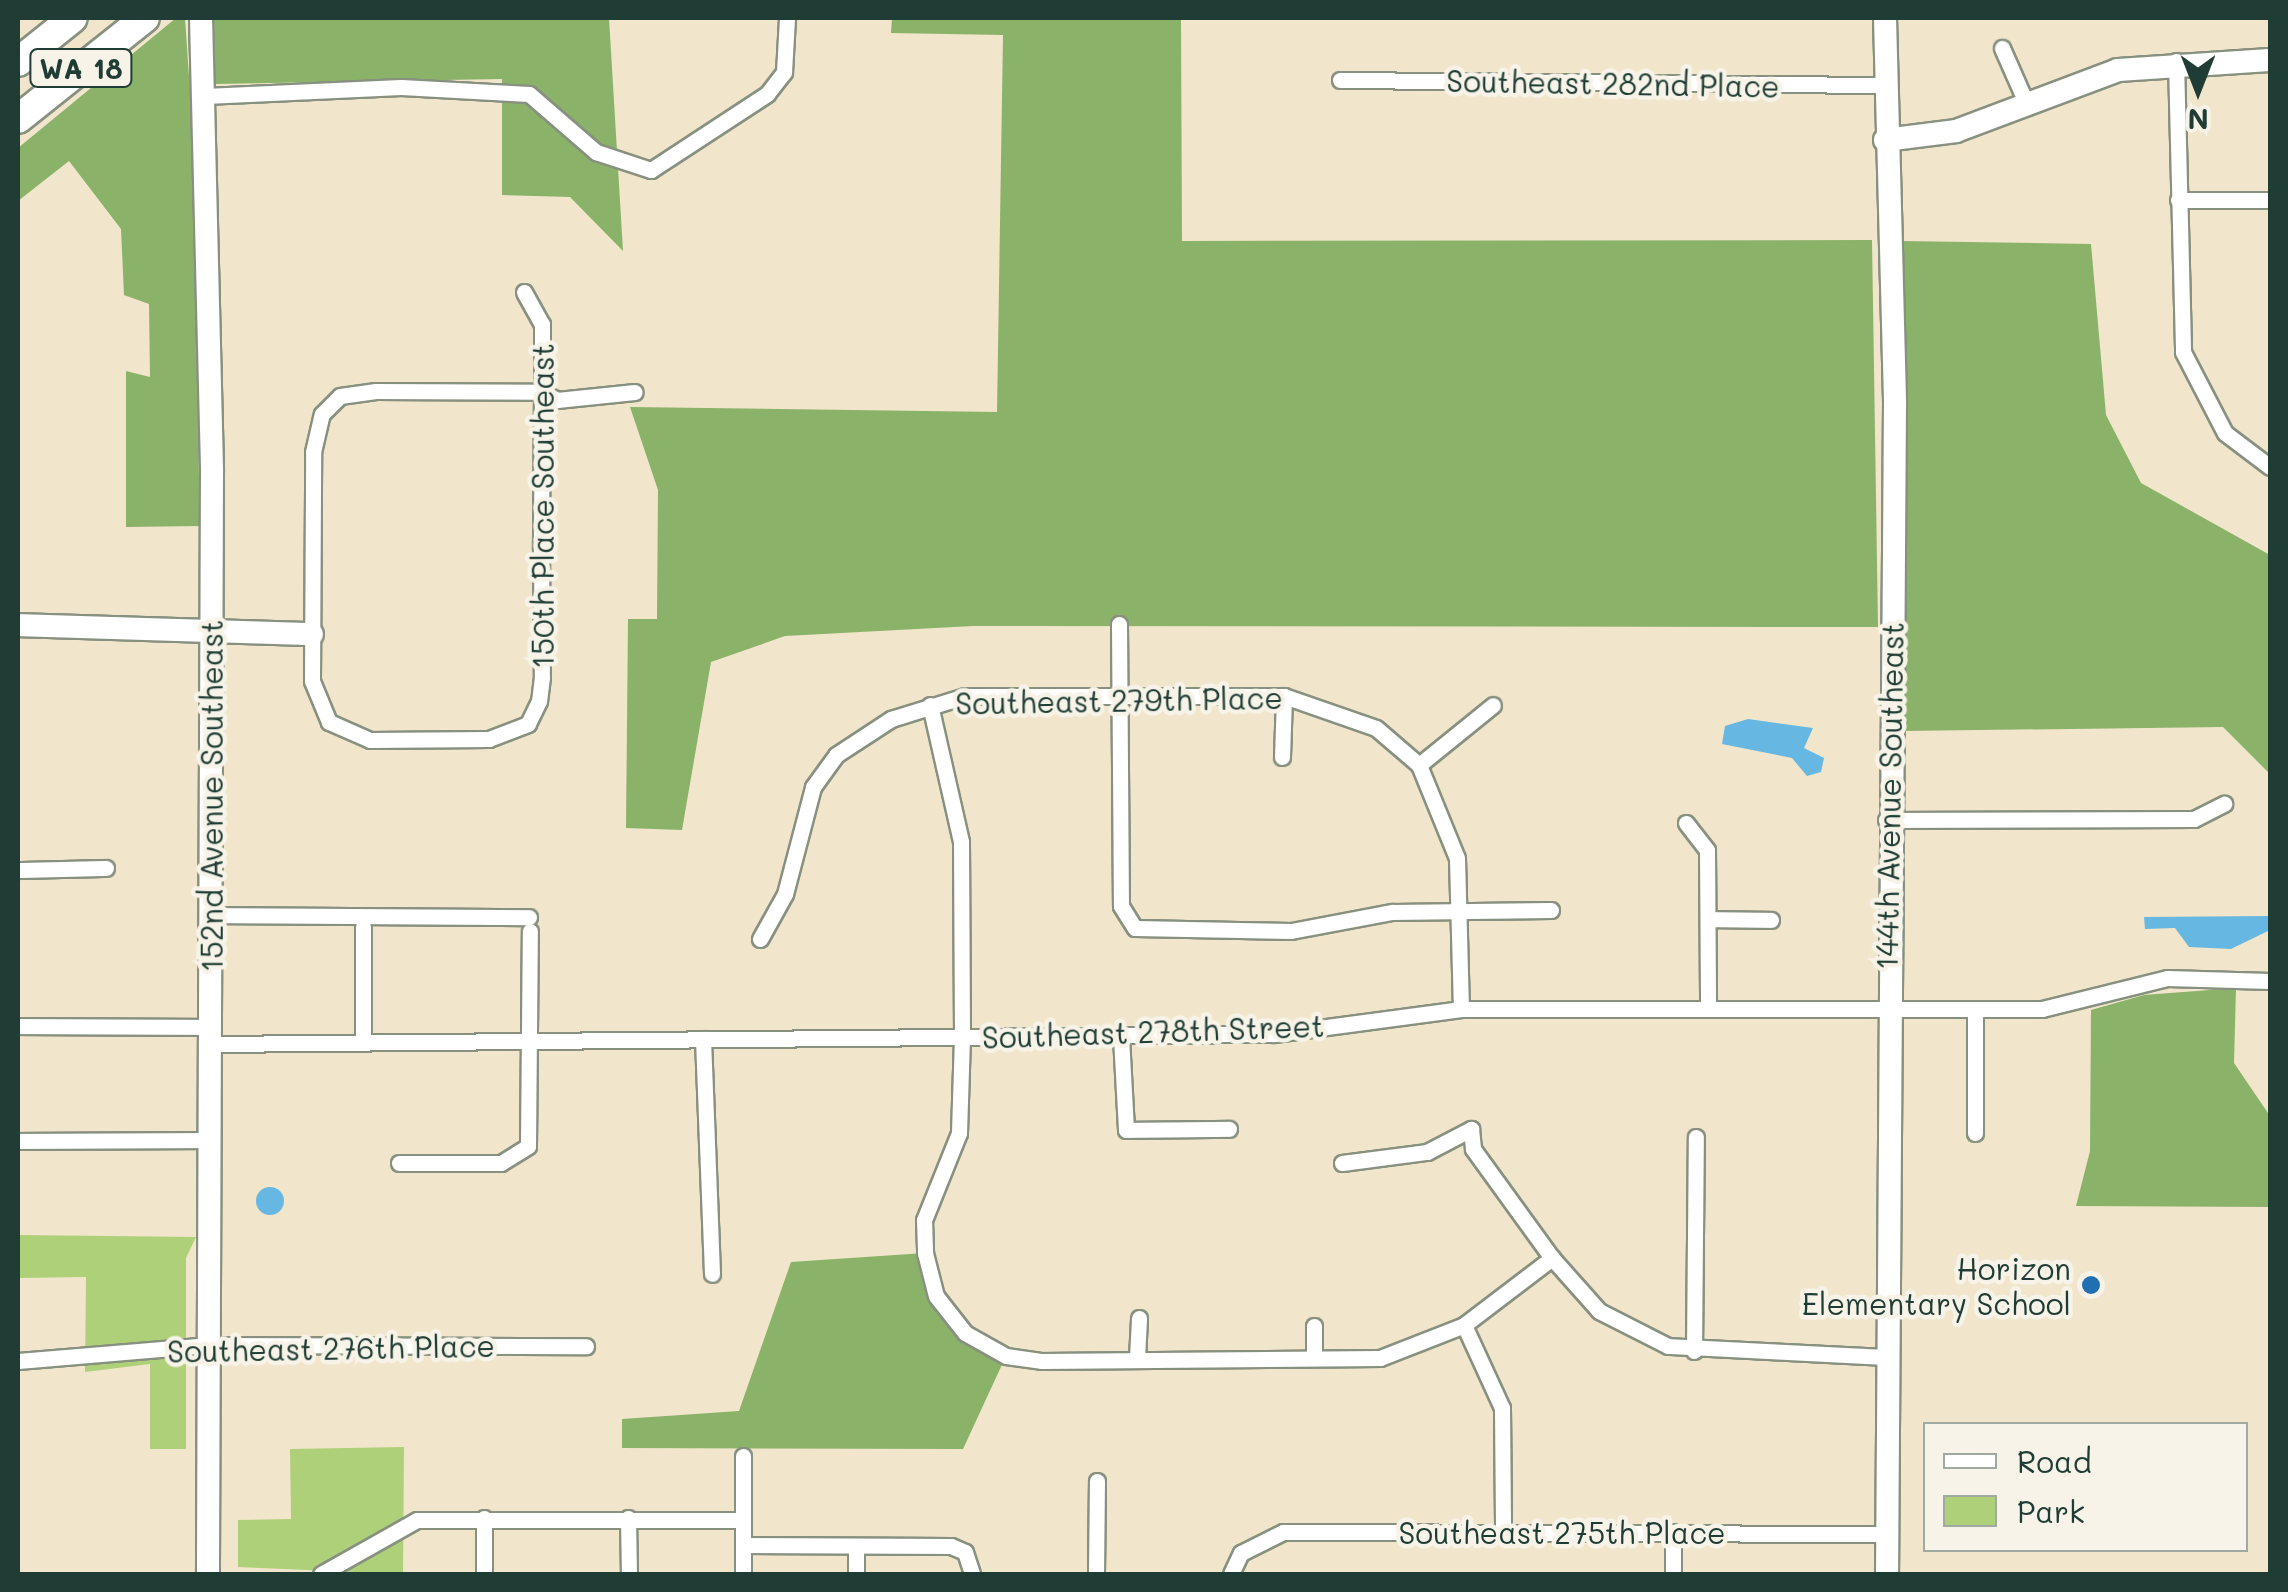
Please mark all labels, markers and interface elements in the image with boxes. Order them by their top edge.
north arrow [2148,40,2248,140]
road number: WA 18 [28,45,134,91]
street label: Southeast 282nd Place [1446,62,1780,104]
text: N [2187,102,2209,138]
street label: 150th Place Southeast [524,343,560,669]
street label: 152nd Avenue Southeast [193,620,229,972]
street label: 144th Avenue Southeast [1868,622,1910,970]
street label: Southeast 279th Place [955,679,1283,721]
street label: Southeast 278th Street [981,1007,1325,1055]
place label: Horizon Elementary School [1802,1250,2071,1320]
marker: Horizon Elementary School [2080,1274,2102,1296]
street label: Southeast 276th Place [167,1327,495,1369]
legend [1923,1422,2248,1552]
text: Road [2017,1441,2092,1481]
text: Park [2017,1491,2085,1531]
street label: Southeast 275th Place [1398,1514,1726,1550]

